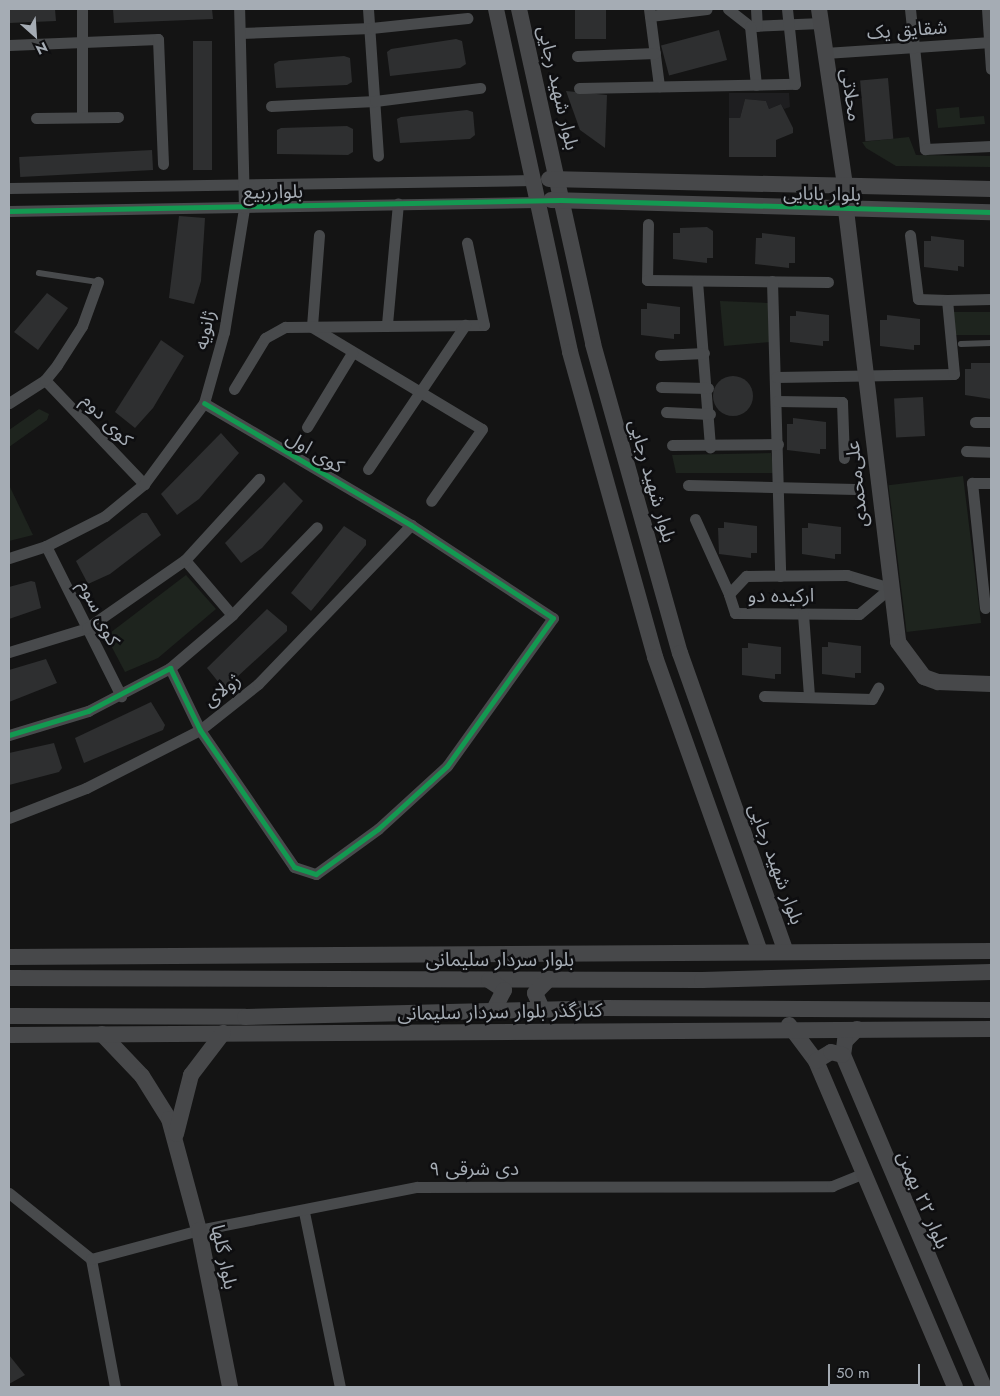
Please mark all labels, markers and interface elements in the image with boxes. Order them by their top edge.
north arrow [10,10,60,60]
street label: شقایق یک [866,16,948,44]
street label: بلوار شهید رجایی [533,24,583,152]
text: N [32,37,51,60]
street label: محلاتی [836,67,866,123]
street label: بلوارربیع [243,180,303,204]
street label: بلوار بابایی [783,182,861,206]
street label: ژانویه [189,308,221,352]
street label: کوی دوم [77,389,137,451]
street label: بلوار شهید رجایی [624,417,680,545]
street label: کوی اول [282,426,348,478]
street label: علی‌محمدی [841,440,873,528]
street label: کوی سوم [73,577,125,649]
street label: ارکیده دو [748,585,814,607]
street label: ژولای [199,668,245,712]
street label: بلوار شهید رجایی [744,800,808,928]
street label: بلوار سردار سلیمانی [426,949,574,971]
street label: کنارگذر بلوار سردار سلیمانی [397,999,603,1025]
street label: بلوار ۲۲ بهمن [892,1148,954,1252]
street label: ۹ دی شرقی [429,1158,519,1180]
street label: بلوار گلها [206,1223,242,1291]
scale bar [830,1354,922,1386]
text: 50 m [836,1362,870,1384]

